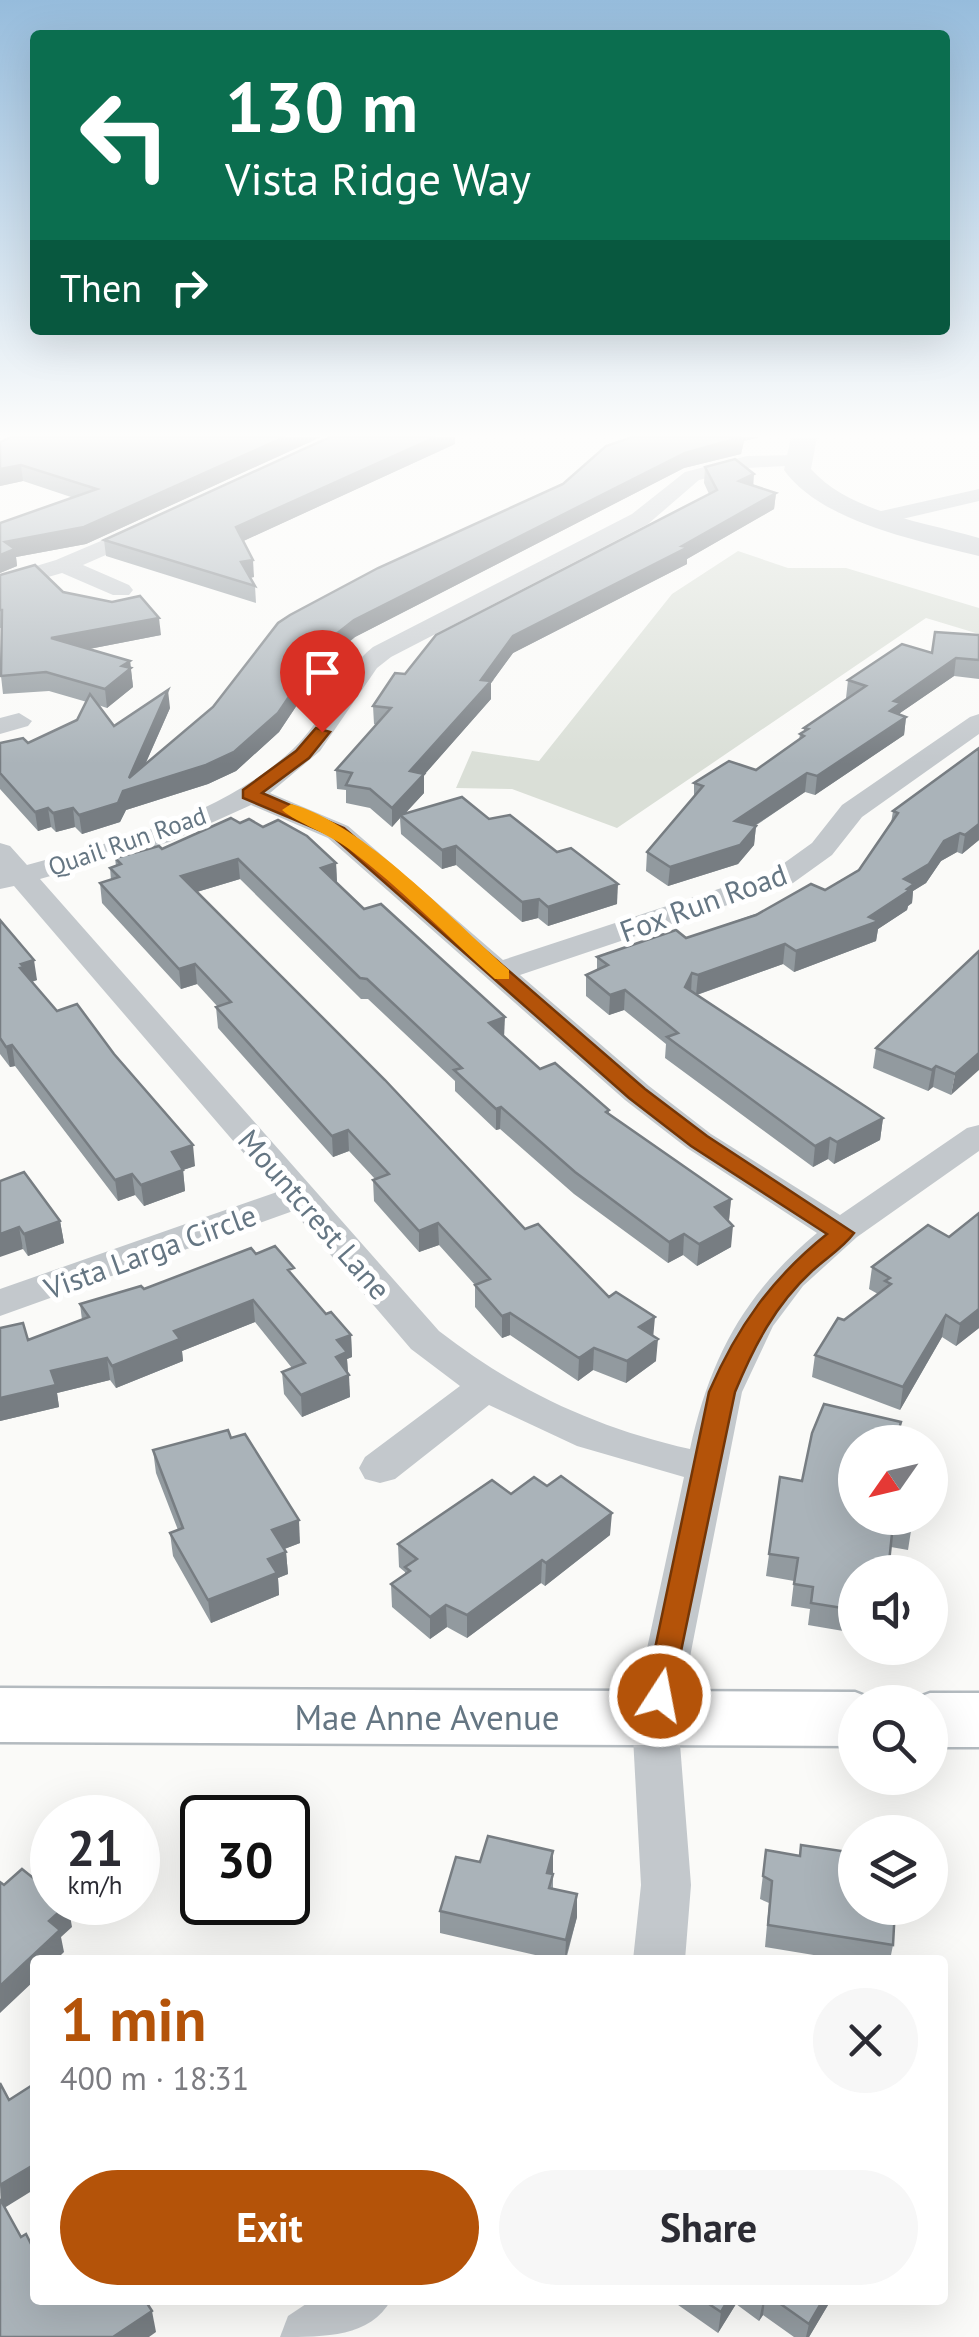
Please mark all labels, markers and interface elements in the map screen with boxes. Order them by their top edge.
text: 130 m [225,61,418,151]
icon: left [60,70,190,200]
text: Vista Ridge Way [225,149,531,207]
icon: right [162,260,217,315]
text: Then [60,263,142,312]
pin [280,630,365,733]
icon: arrive [295,645,350,700]
street label: Quail Run Road [44,799,210,883]
street label: Fox Run Road [614,854,792,950]
street label: Mountcrest Lane [230,1121,400,1307]
street label: Vista Larga Circle [38,1195,261,1308]
north arrow [838,1425,948,1535]
map controls [838,1425,948,1925]
button: sound [838,1555,948,1665]
position arrow [608,1644,712,1748]
button: search [838,1685,948,1795]
street label: Mae Anne Avenue [294,1694,560,1740]
speed limit sign: 30 [180,1795,310,1925]
text: 21 [67,1815,123,1880]
button: layers [838,1815,948,1925]
text: km/h [68,1869,122,1901]
text: 1 min [60,1980,206,2058]
button: close [813,1988,918,2093]
text: 400 m · 18:31 [60,2057,249,2099]
button: Exit [60,2170,479,2285]
button: Share [499,2170,918,2285]

